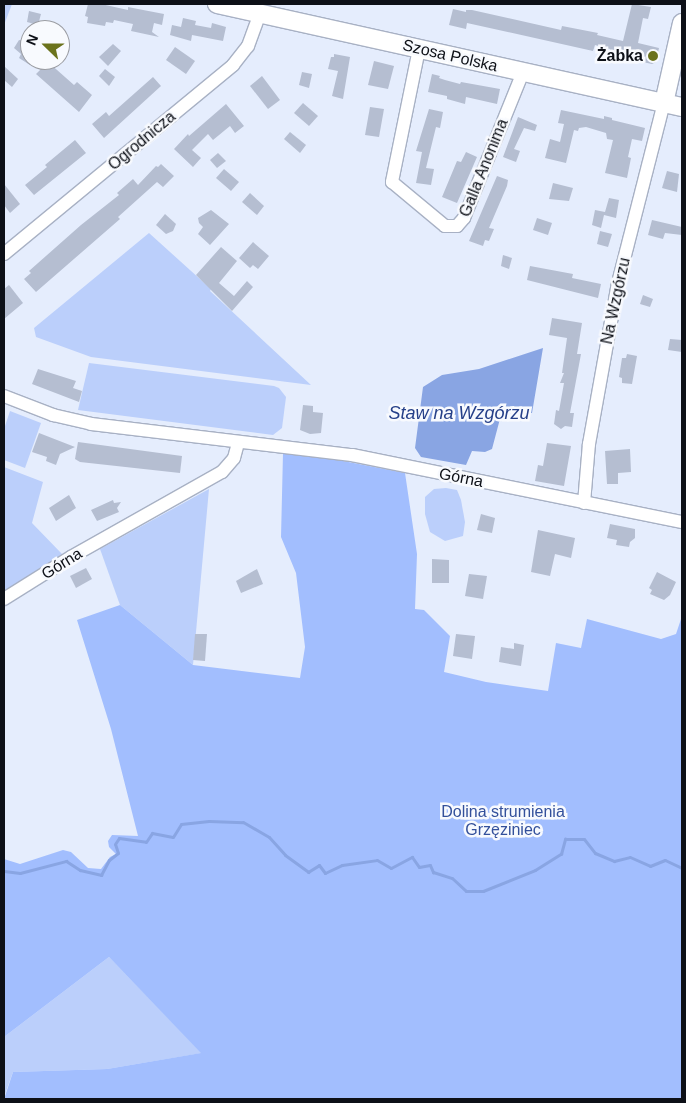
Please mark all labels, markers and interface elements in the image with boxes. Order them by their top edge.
north arrow [20,20,70,70]
text: N [23,32,41,47]
street label: Szosa Polska [401,36,499,76]
place label: Żabka [597,46,643,66]
marker: Żabka [647,50,659,62]
street label: Ogrodnicza [104,107,180,175]
street label: Galla Anonima [455,116,513,220]
street label: Na Wzgórzu [597,256,635,346]
water label: Staw na Wzgórzu [388,402,530,424]
street label: Górna [437,464,485,492]
street label: Górna [38,544,86,584]
park label: Dolina strumienia Grzęziniec [441,802,565,840]

